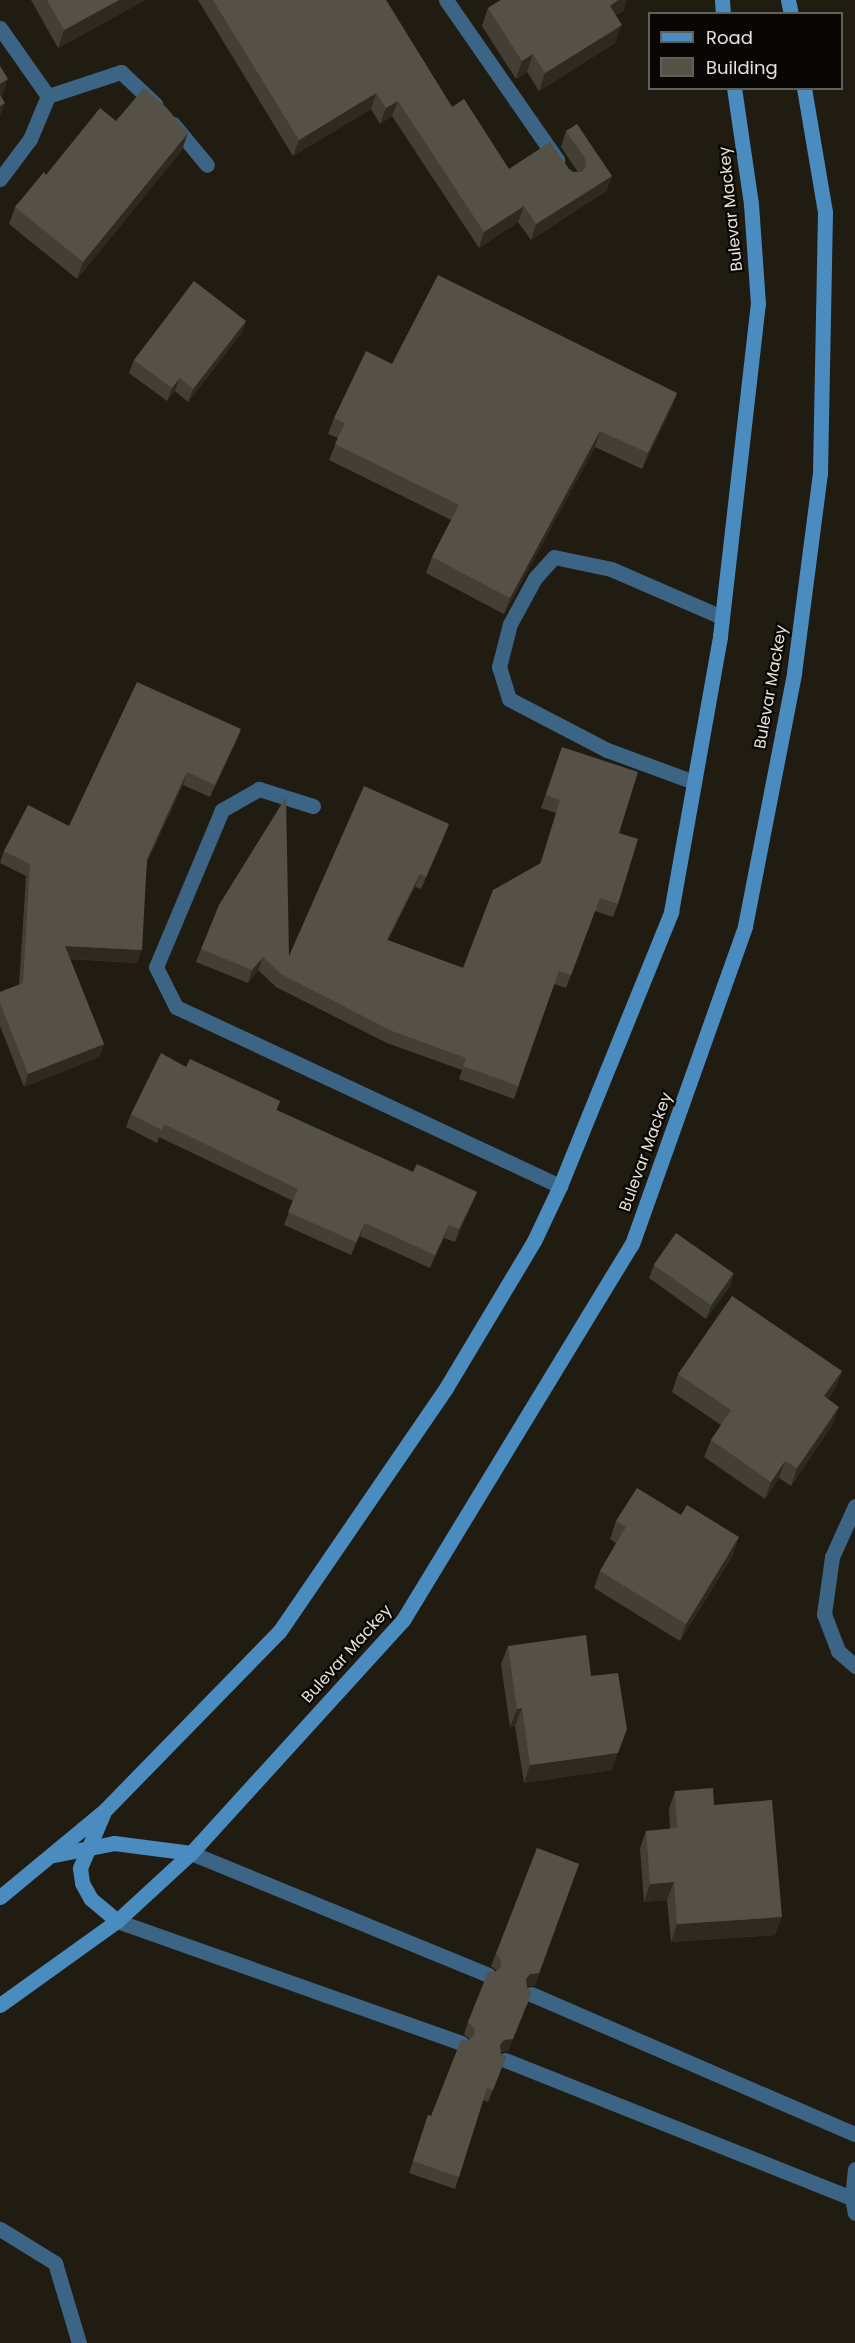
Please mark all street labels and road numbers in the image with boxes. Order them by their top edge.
street label: Bulevar Mackey [715,146,747,272]
street label: Bulevar Mackey [751,624,791,750]
street label: Bulevar Mackey [616,1090,676,1214]
street label: Bulevar Mackey [298,1601,396,1707]

